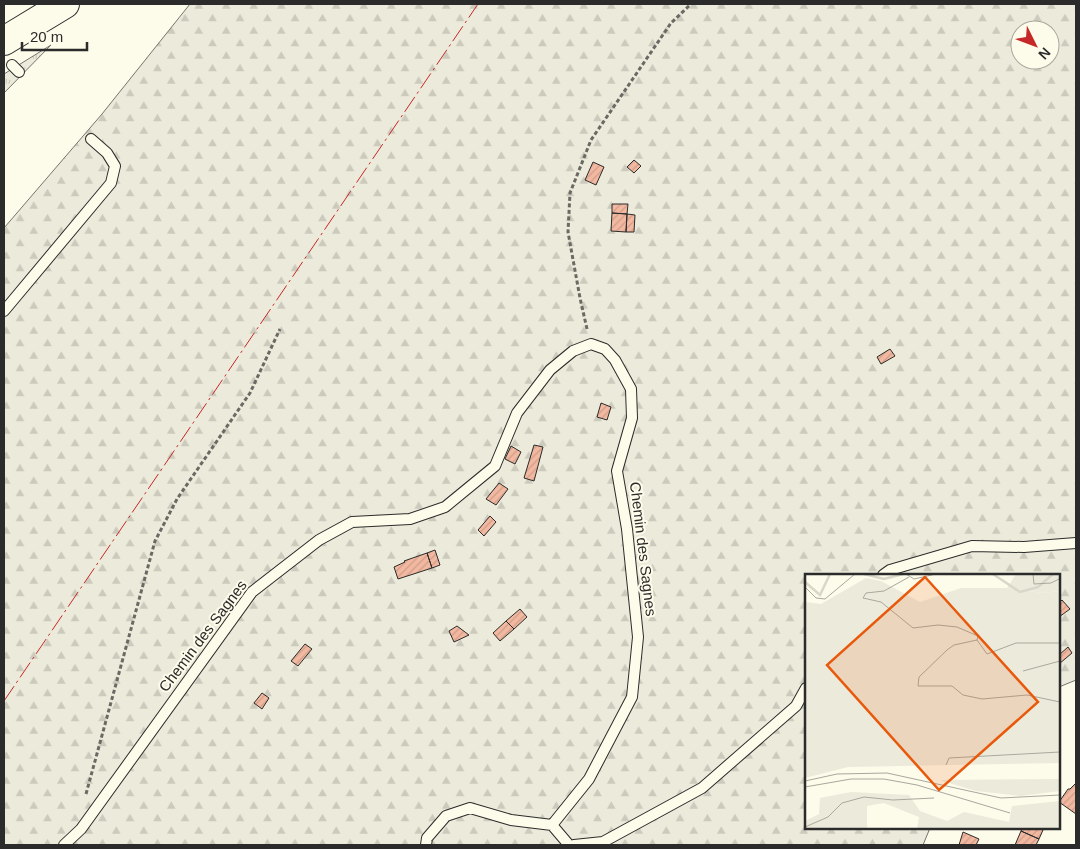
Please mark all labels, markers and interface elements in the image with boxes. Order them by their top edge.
scale bar [22,20,88,52]
north arrow [1010,20,1060,70]
text: 20 m [30,28,63,45]
text: N [1035,45,1054,63]
street label: Chemin des Sagnes [627,481,660,617]
inset map [805,574,1060,829]
street label: Chemin des Sagnes [155,577,250,695]

